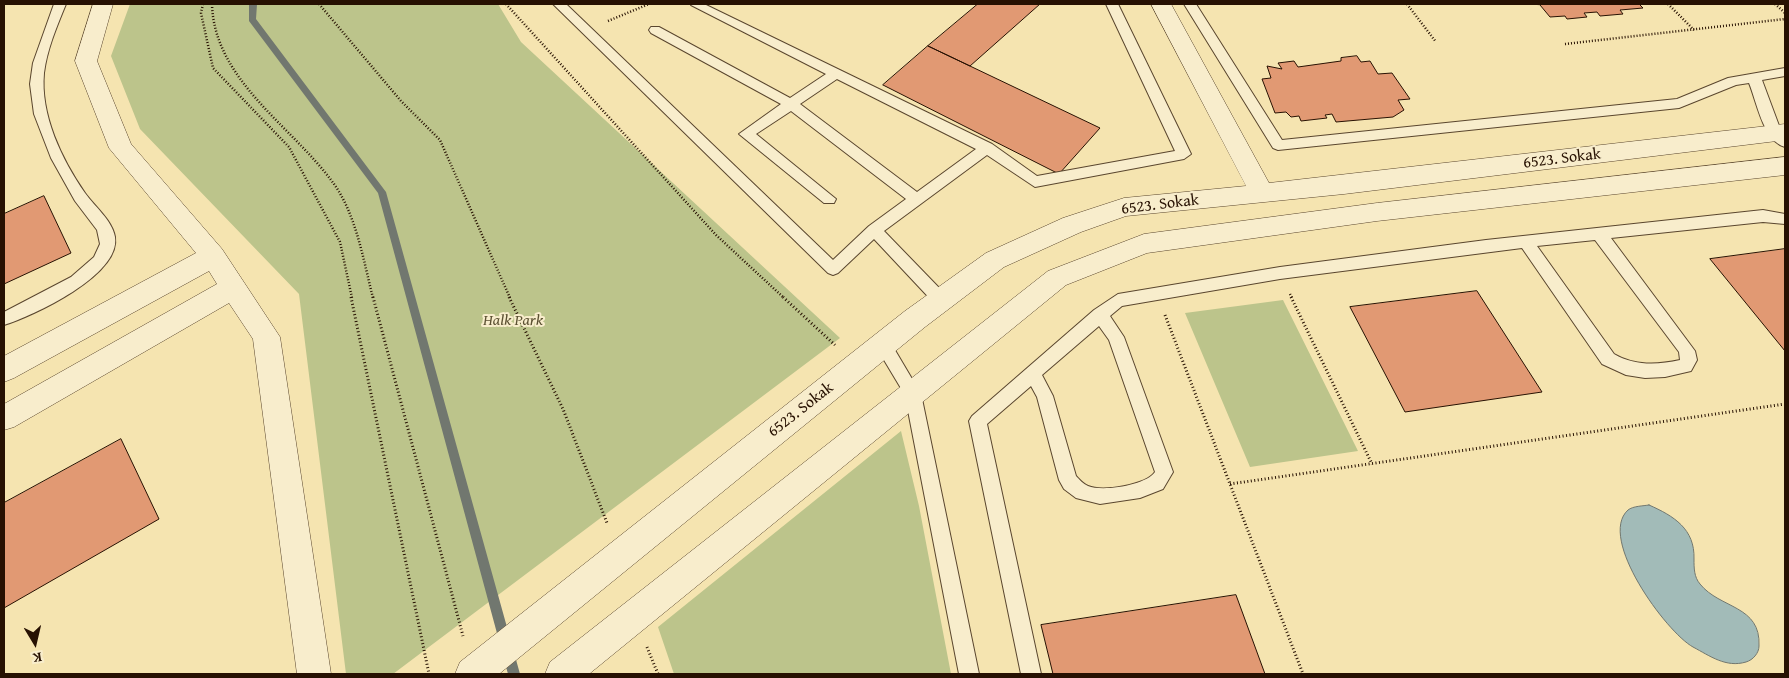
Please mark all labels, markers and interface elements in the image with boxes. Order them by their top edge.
street label: 6523. Sokak [1522,145,1602,173]
street label: 6523. Sokak [1120,191,1200,219]
park label: Halk Park [483,311,543,331]
street label: 6523. Sokak [764,378,838,442]
north arrow [10,618,60,668]
text: K [31,647,43,668]

